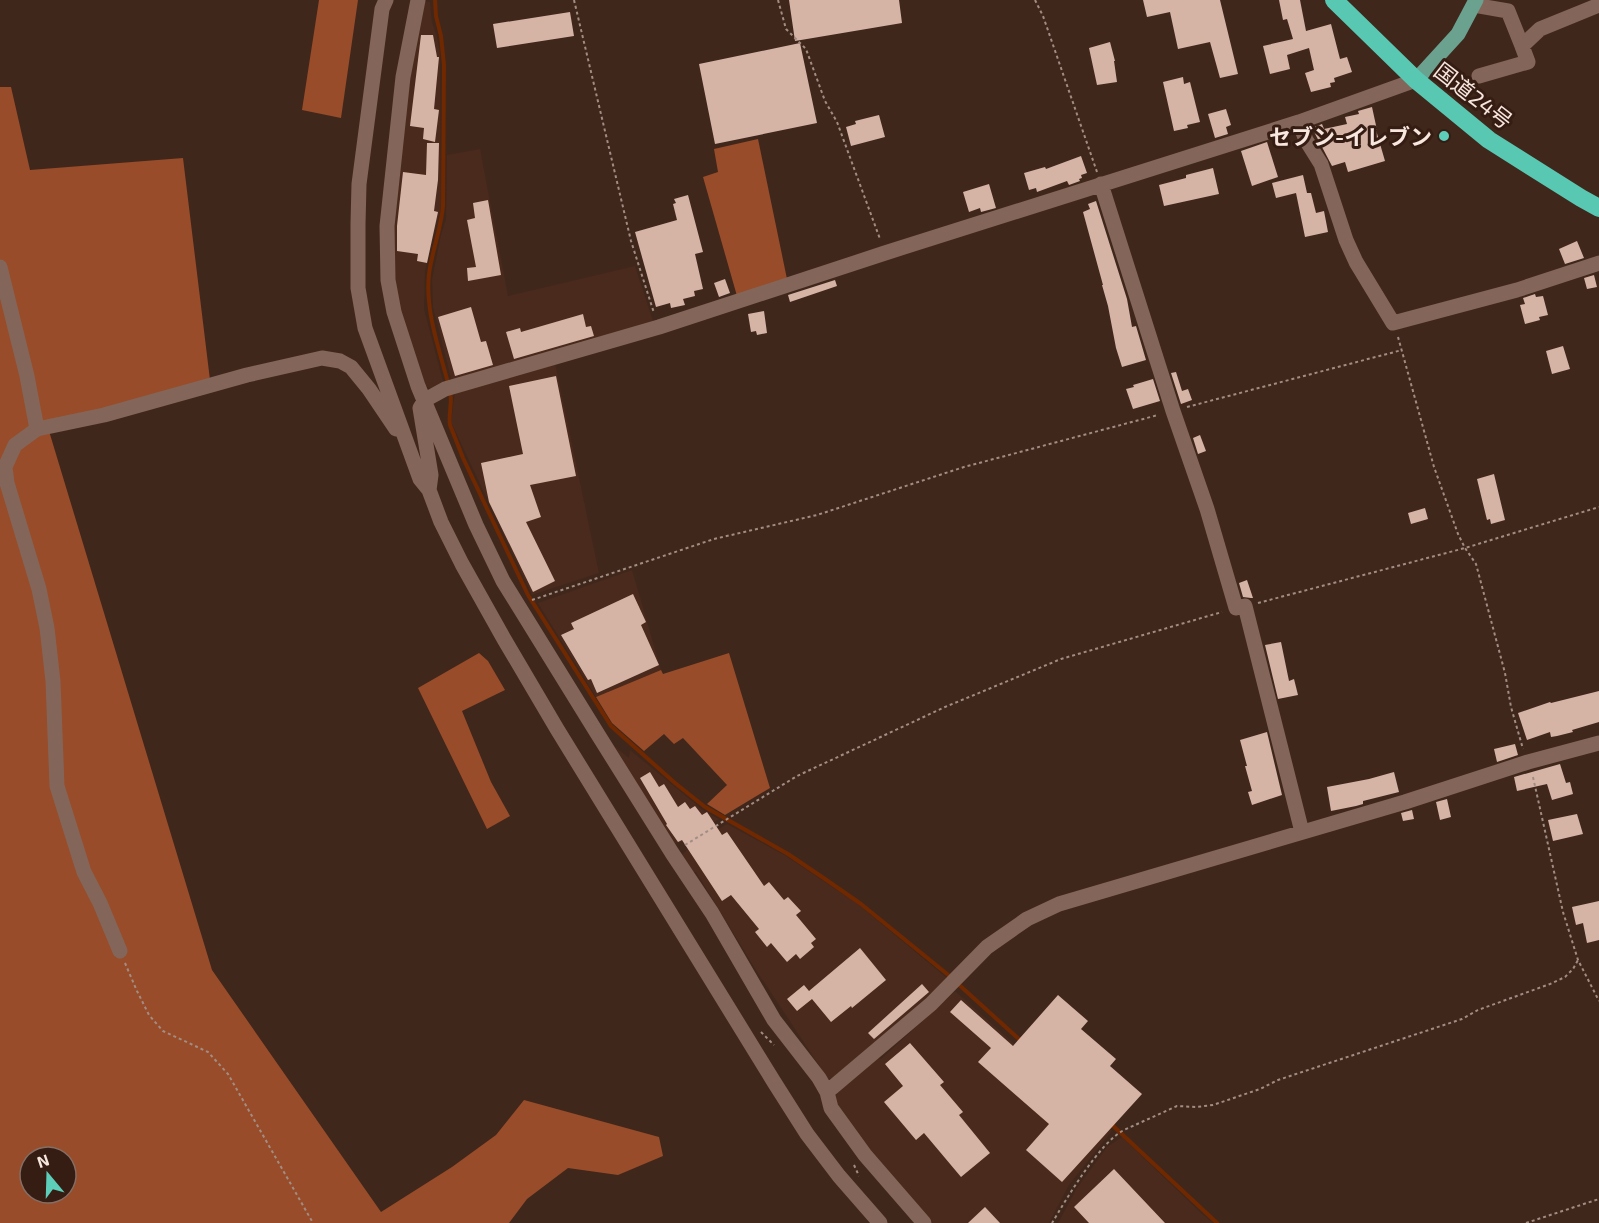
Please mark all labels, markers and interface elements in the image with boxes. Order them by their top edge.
street label: 国道24号 [1430,56,1518,134]
place label: セブン-イレブン [1269,123,1432,149]
marker: セブン-イレブン [1437,129,1451,143]
north arrow [18,1145,78,1205]
text: N [34,1149,52,1171]

